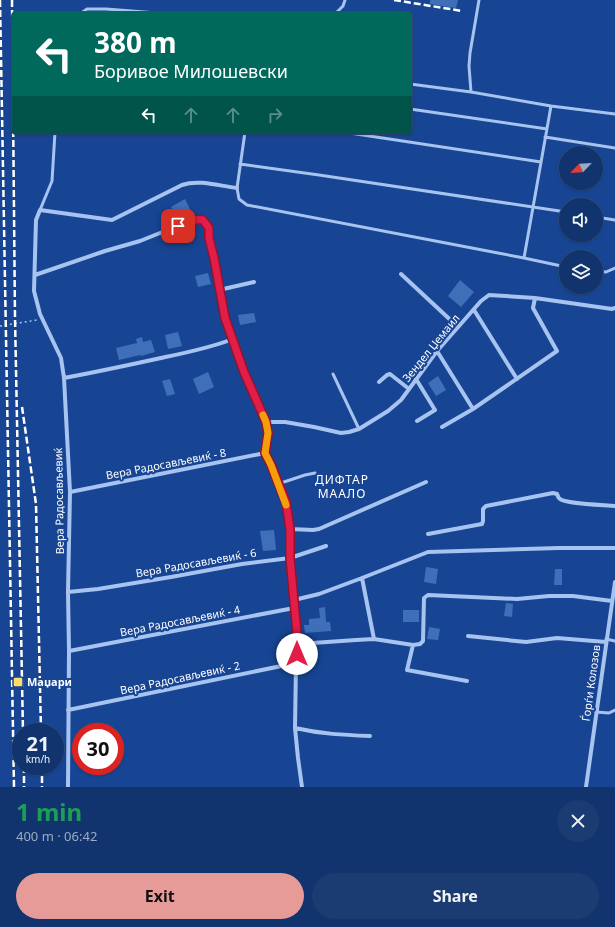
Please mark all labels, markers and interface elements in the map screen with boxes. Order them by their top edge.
text: 380 m [94,23,177,61]
icon: left [28,28,80,80]
text: Боривое Милошевски [94,59,288,83]
icon: left [138,104,160,126]
icon: ahead [180,104,202,126]
icon: ahead [222,104,244,126]
icon: right [264,104,286,126]
north arrow [559,146,603,190]
map controls [559,146,603,294]
button: sound [559,198,603,242]
pin [161,209,195,243]
icon: arrive [167,215,189,237]
button: layers [559,250,603,294]
street label: Зендел Џемаил [399,311,463,385]
street label: Вера Радосављевиќ - 8 [104,444,227,483]
street label: Вера Радосављевиќ [50,447,67,554]
district label: ДИФТАР МААЛО [315,471,369,502]
street label: Вера Радосављевиќ - 6 [134,545,257,581]
street label: Вера Радосављевиќ - 4 [118,601,242,640]
position arrow [276,633,318,675]
street label: Ѓорѓи Колозов [578,644,603,722]
street label: Вера Радосављевиќ - 2 [119,657,241,698]
place label: Маџари [27,674,72,689]
marker: Маџари [12,676,24,688]
speed limit sign: 30 [72,723,124,775]
text: 21 [27,730,49,757]
text: km/h [26,752,50,766]
text: 1 min [16,795,82,828]
button: close [557,800,599,842]
text: 400 m · 06:42 [16,827,97,845]
button: Exit [16,873,304,919]
button: Share [312,873,599,919]

